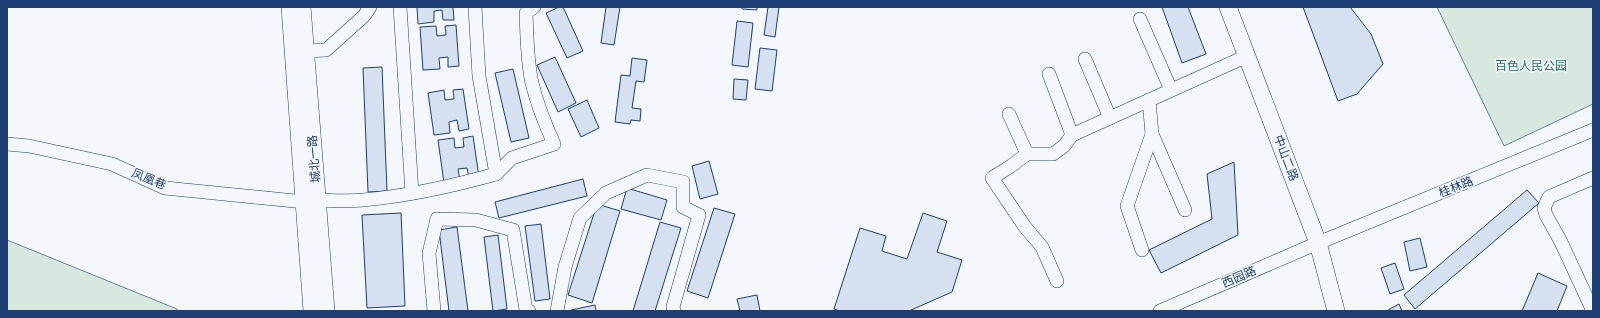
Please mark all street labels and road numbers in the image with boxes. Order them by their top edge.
street label: 中山二路 [1271,133,1301,183]
street label: 城北一路 [305,134,323,184]
street label: 凤凰巷 [130,166,168,192]
street label: 桂林路 [1437,174,1475,200]
street label: 西园路 [1220,264,1258,290]

